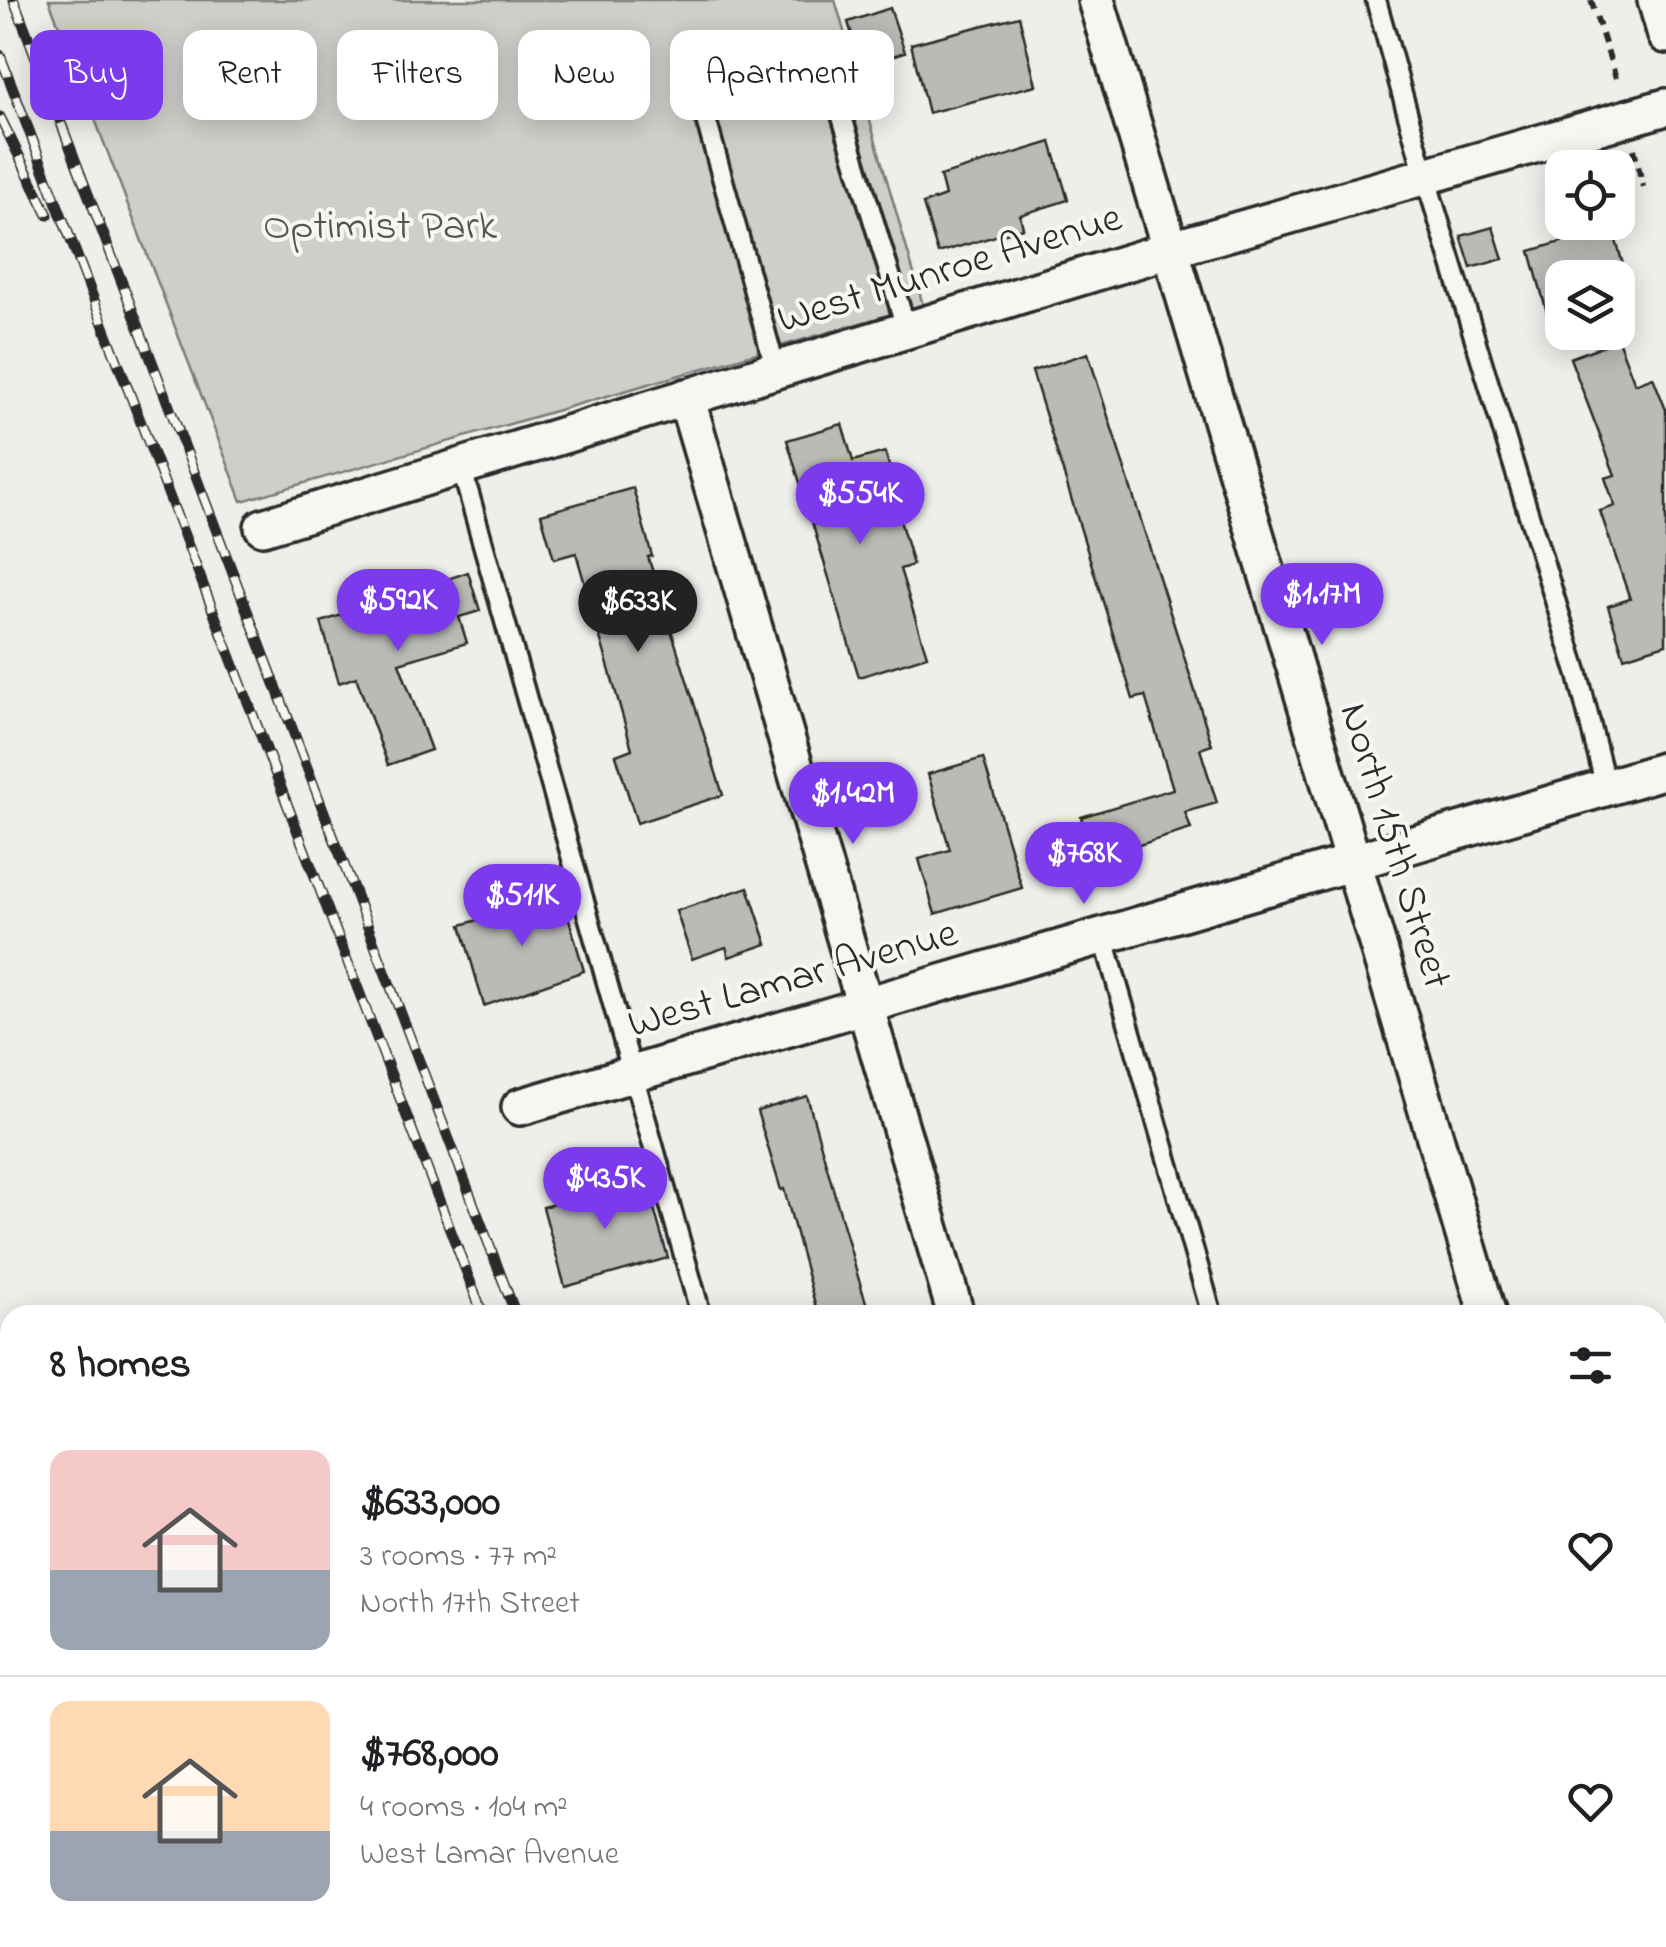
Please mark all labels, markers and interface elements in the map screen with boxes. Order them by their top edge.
chip: Buy [30,30,163,120]
chip: Rent [183,30,317,120]
chip: Filters [337,30,498,120]
chip: New [518,30,650,120]
chip: Apartment [670,30,894,120]
map controls [1545,150,1635,350]
button: locate [1545,150,1635,240]
street label: West Munroe Avenue [770,189,1130,351]
park label: Optimist Park [263,197,498,258]
button: layers [1545,260,1635,350]
pin: $554K [790,462,930,547]
text: $554K [818,471,902,518]
pin: $1.17M [1241,563,1403,648]
pin: $592K [328,569,468,654]
pin: $633K [568,570,708,655]
text: $1.17M [1283,572,1361,619]
text: $592K [359,578,437,625]
text: $633K [600,579,676,626]
street label: North 15th Street [1322,696,1466,996]
pin: $1.42M [772,762,934,847]
text: $1.42M [811,771,895,818]
pin: $768K [1014,822,1154,907]
text: $768K [1047,831,1121,878]
pin: $511K [452,864,592,949]
text: $511K [485,873,559,920]
street label: West Lamar Avenue [621,904,965,1056]
pin: $435K [535,1147,675,1232]
text: $435K [565,1156,645,1203]
text: 8 homes [50,1335,191,1396]
icon: filters [1563,1338,1618,1393]
text: $633,000 [360,1473,500,1534]
icon: home [130,1490,250,1610]
icon: heart [1563,1523,1618,1578]
text: 3 rooms · 77 m² [360,1534,557,1581]
text: North 17th Street [360,1581,580,1628]
text: $768,000 [360,1724,499,1785]
icon: home [130,1741,250,1861]
icon: heart [1563,1774,1618,1829]
text: 4 rooms · 104 m² [360,1785,568,1832]
text: West Lamar Avenue [360,1832,619,1879]

